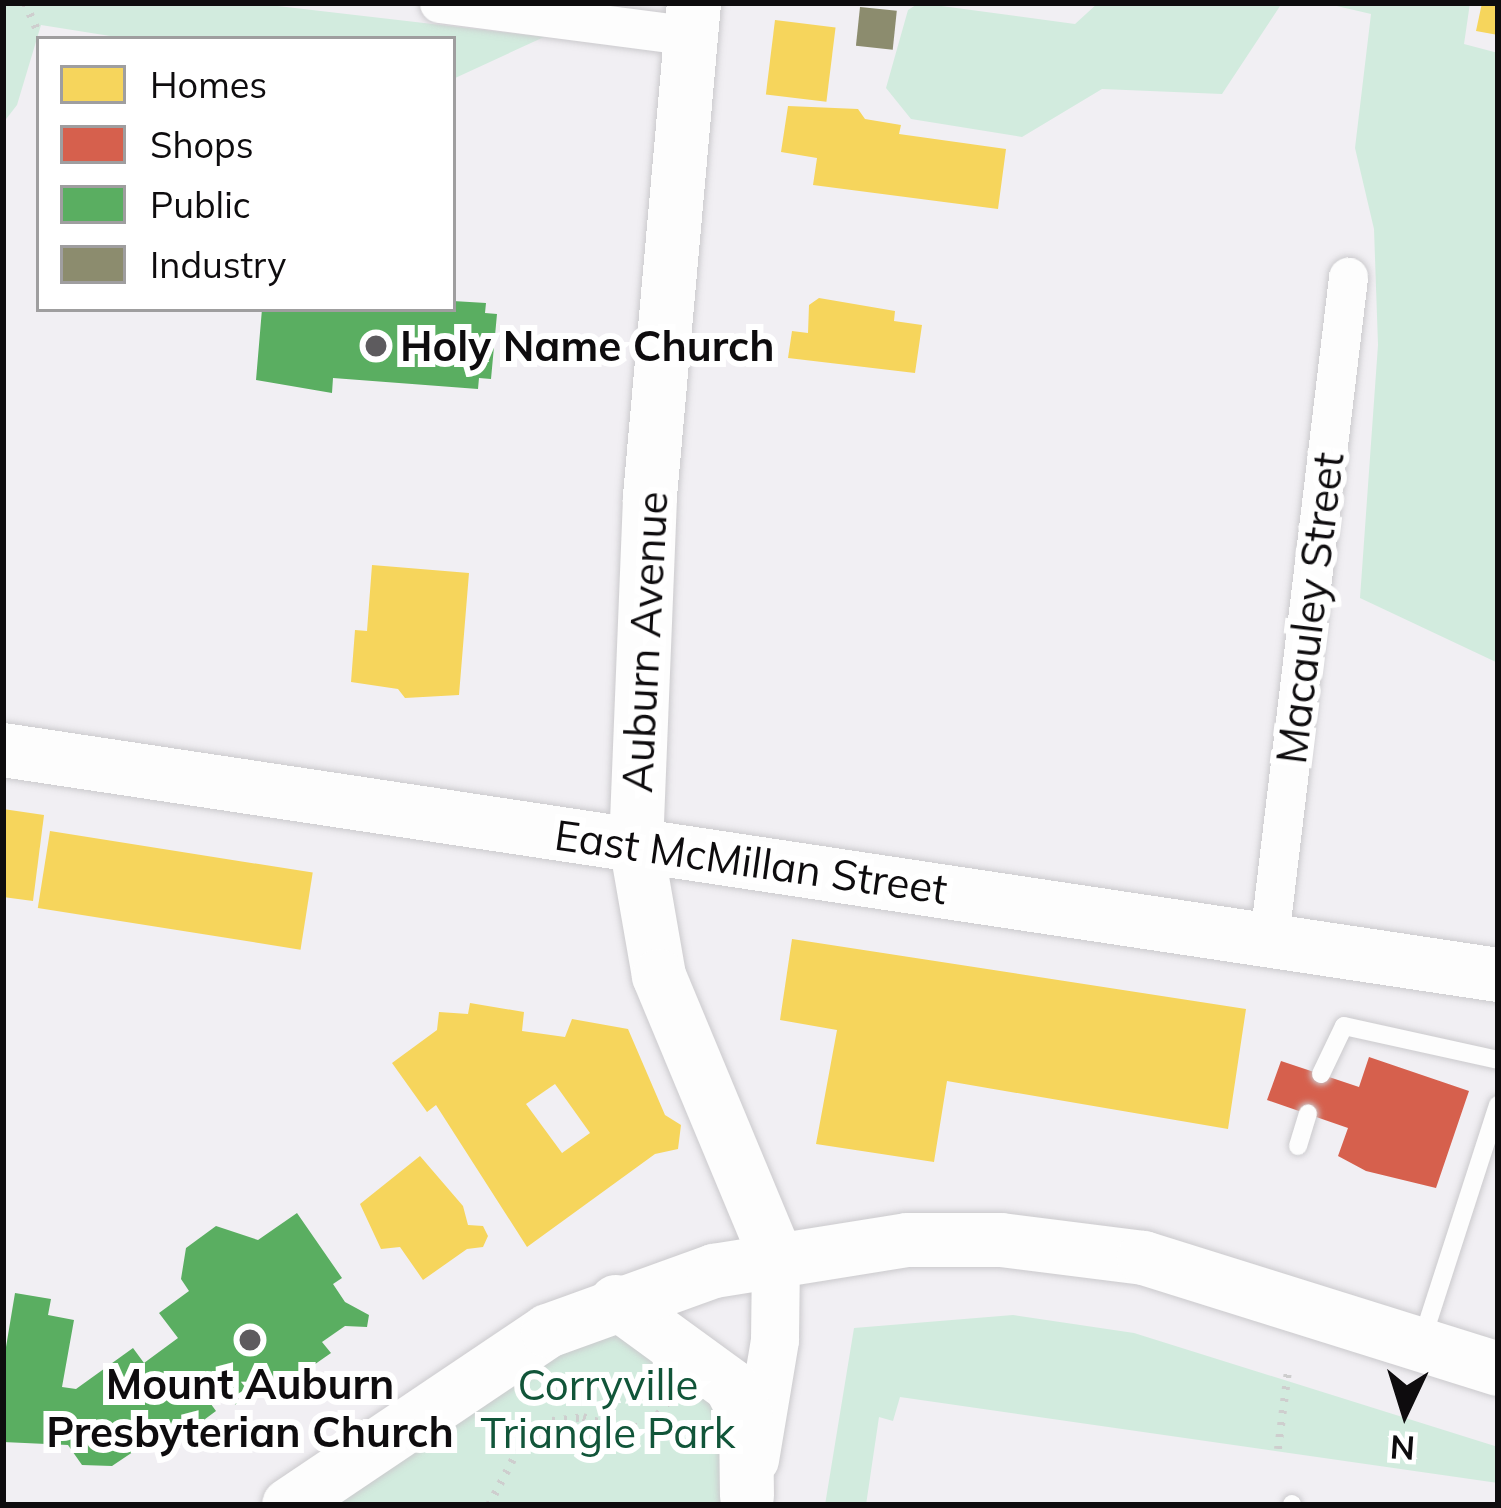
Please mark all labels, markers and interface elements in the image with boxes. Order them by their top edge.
legend [36,36,456,312]
text: Homes [150,62,267,107]
text: Shops [150,122,254,167]
text: Public [150,182,251,227]
text: Industry [150,242,286,287]
place label: Holy Name Church [400,321,774,371]
marker: Holy Name Church [363,333,389,359]
street label: Macauley Street [1266,449,1354,767]
street label: Auburn Avenue [612,490,678,794]
street label: East McMillan Street [552,810,950,914]
marker: Mount Auburn Presbyterian Church [237,1327,263,1353]
north arrow [1345,1352,1465,1472]
place label: Mount Auburn Presbyterian Church [46,1359,454,1458]
park label: Corryville Triangle Park [481,1360,735,1458]
text: N [1389,1427,1416,1470]

